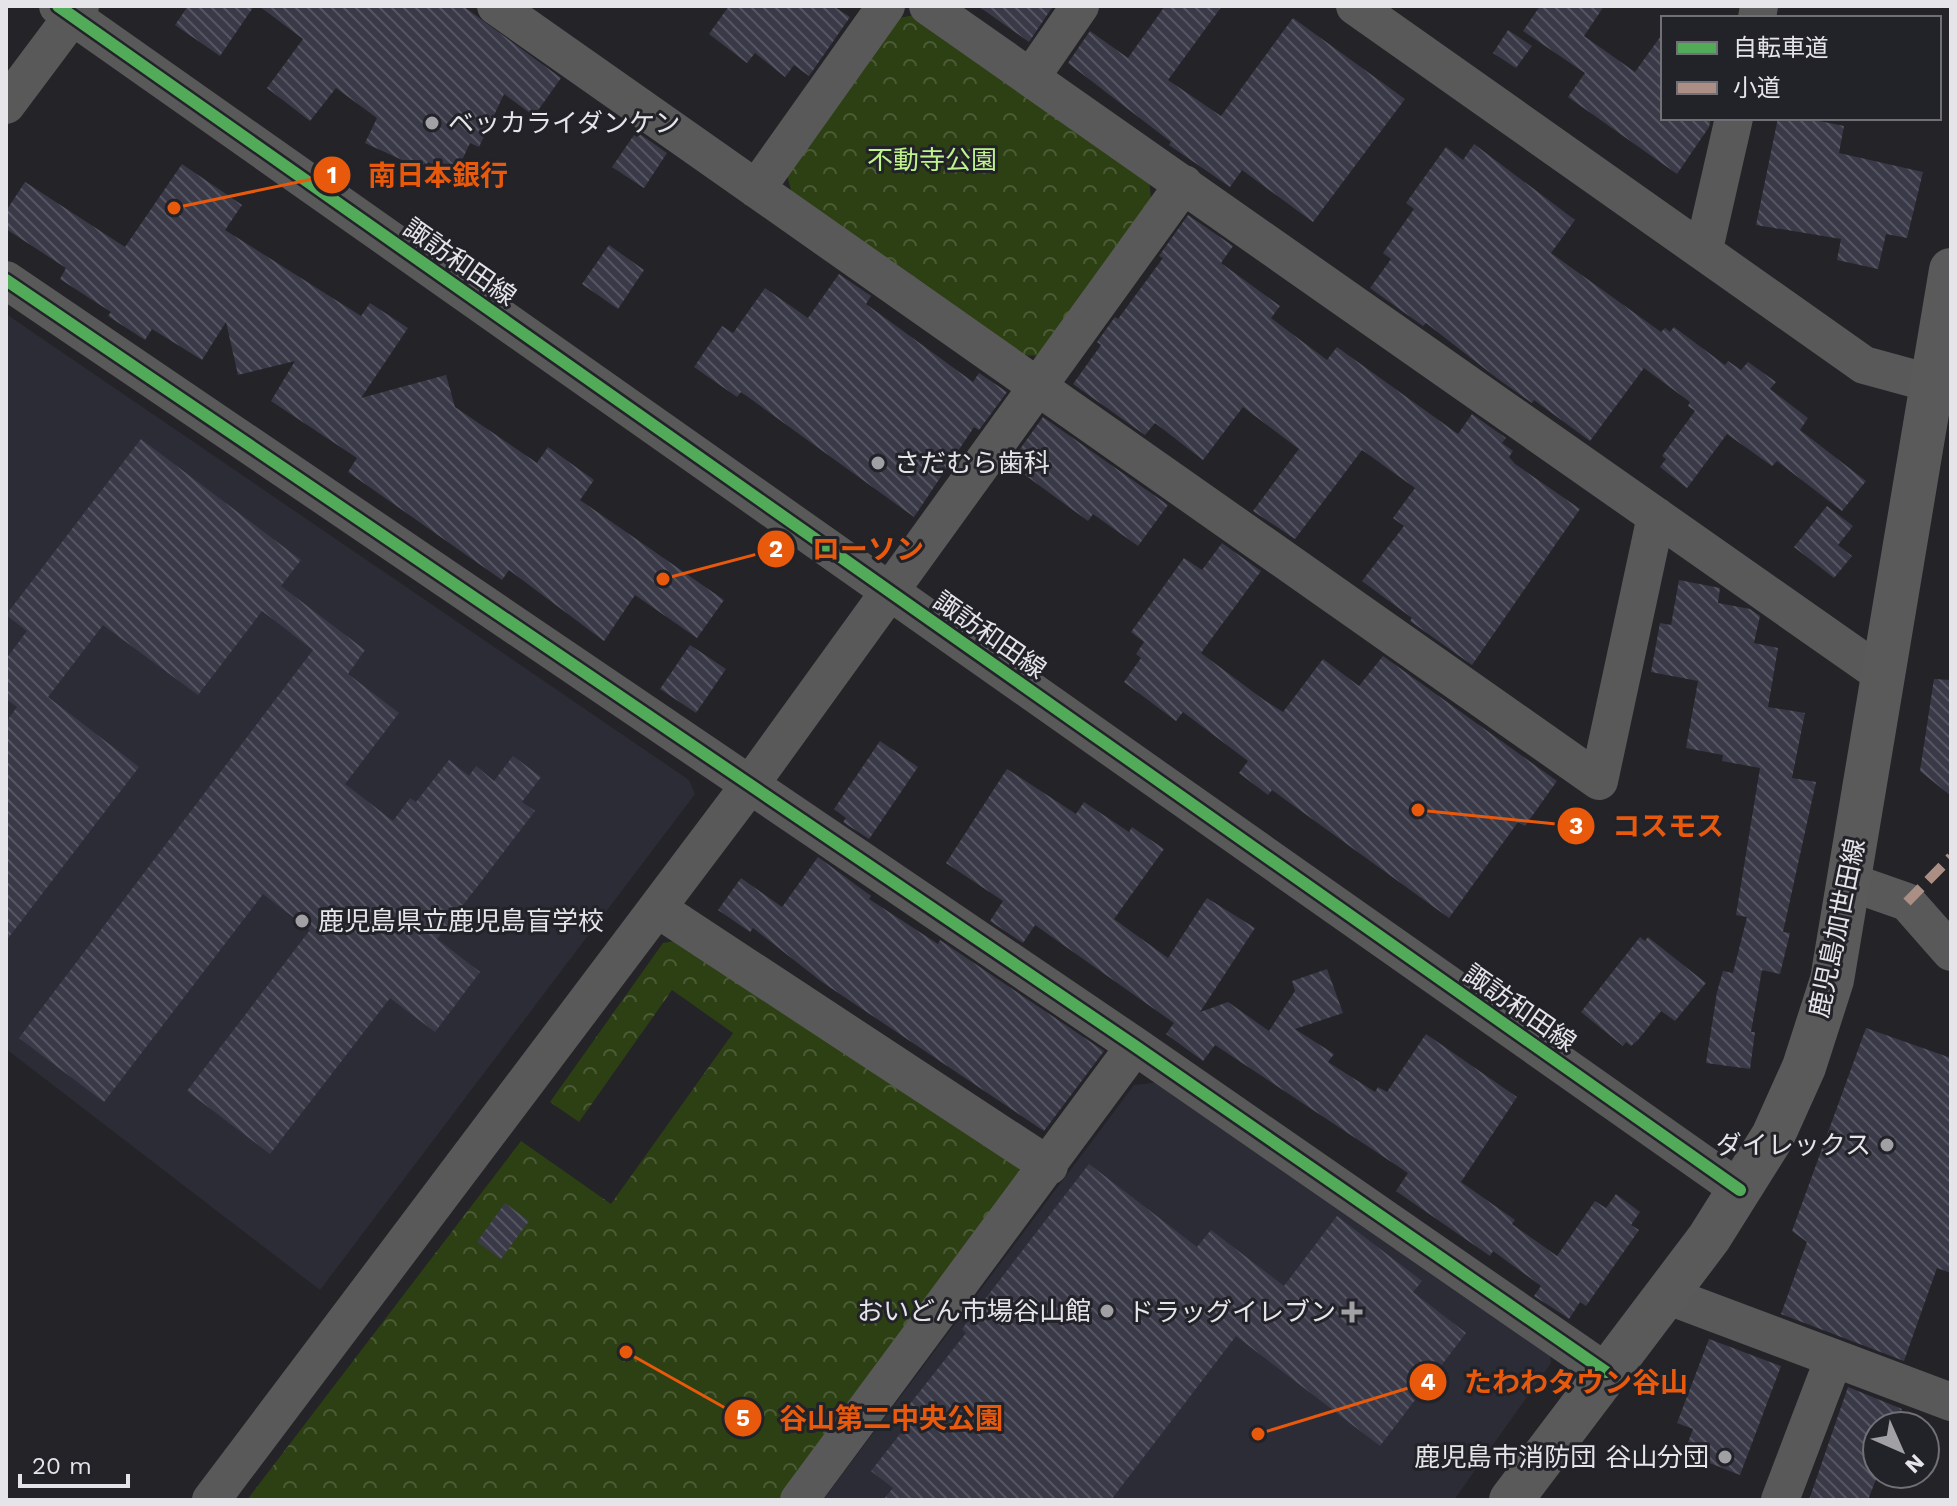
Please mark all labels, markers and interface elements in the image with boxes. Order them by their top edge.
legend [1661,16,1941,120]
text: 自転車道 [1733,34,1829,62]
text: 小道 [1733,74,1781,102]
place label: ベッカライダンケン [448,108,680,138]
marker: ベッカライダンケン [423,114,441,132]
park label: 不動寺公園 [867,145,997,175]
callout: 南日本銀行 [312,149,524,201]
text: 南日本銀行 [368,159,508,192]
text: 1 [327,161,337,189]
street label: 諏訪和田線 [398,212,522,312]
place label: さだむら歯科 [894,448,1050,478]
marker: さだむら歯科 [869,454,887,472]
callout: ローソン [756,523,940,575]
text: ローソン [812,533,924,566]
text: 2 [769,535,783,563]
street label: 諏訪和田線 [928,585,1052,685]
callout: コスモス [1556,800,1740,852]
text: コスモス [1612,810,1724,843]
text: 3 [1569,812,1583,840]
street label: 鹿児島加世田線 [1803,836,1871,1020]
place label: 鹿児島県立鹿児島盲学校 [318,906,604,936]
marker: 鹿児島県立鹿児島盲学校 [293,912,311,930]
street label: 諏訪和田線 [1458,958,1582,1058]
place label: ダイレックス [1716,1130,1871,1160]
marker: ダイレックス [1878,1136,1896,1154]
place label: おいどん市場谷山館 [857,1296,1091,1326]
place label: ドラッグイレブン [1128,1297,1336,1327]
marker: おいどん市場谷山館 [1098,1302,1116,1320]
marker: ドラッグイレブン [1343,1303,1361,1321]
callout: たわわタウン谷山 [1408,1356,1704,1408]
text: たわわタウン谷山 [1464,1366,1688,1399]
text: 4 [1420,1368,1436,1396]
callout: 谷山第二中央公園 [723,1392,1019,1444]
text: 谷山第二中央公園 [779,1402,1003,1435]
text: 5 [736,1404,750,1432]
north arrow [1861,1410,1941,1490]
scale bar [20,1438,128,1488]
place label: 鹿児島市消防団 谷山分団 [1414,1442,1709,1472]
marker: 鹿児島市消防団 谷山分団 [1716,1448,1734,1466]
text: N [1900,1449,1929,1478]
text: 20 m [32,1452,92,1480]

